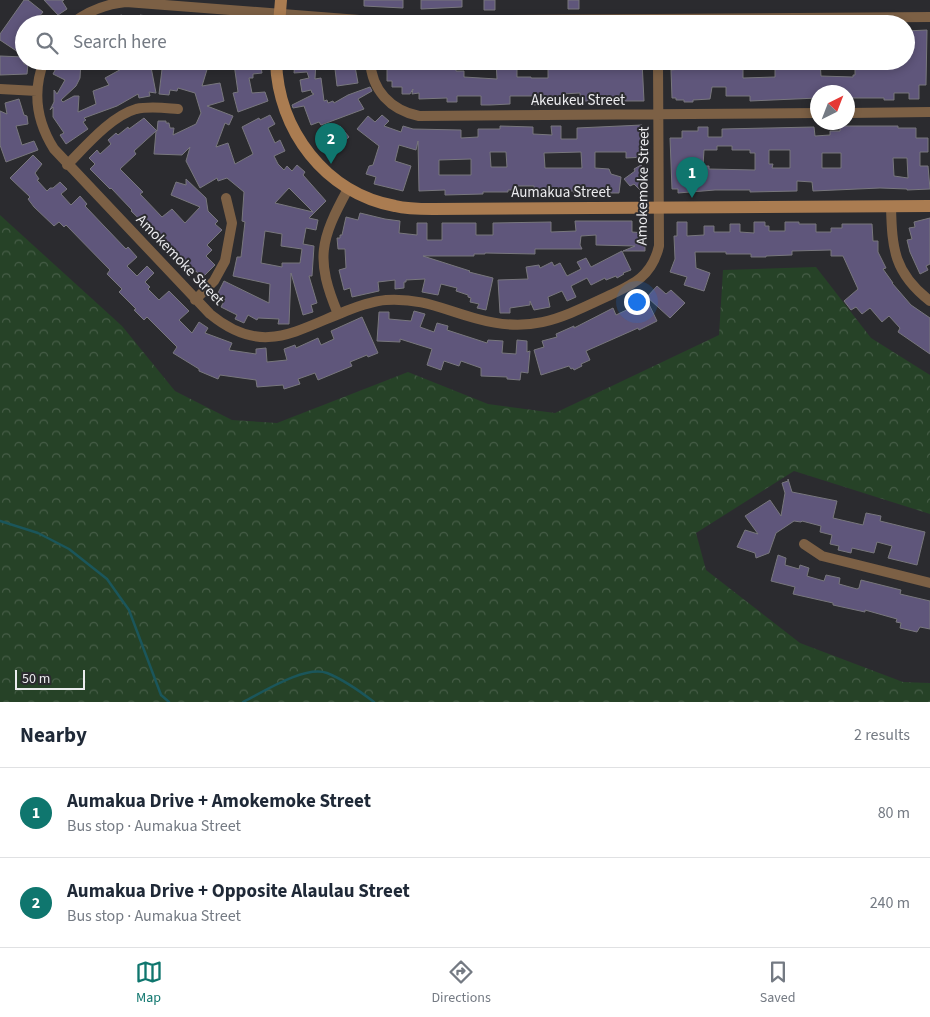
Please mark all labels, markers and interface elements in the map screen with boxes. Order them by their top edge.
search box [15,15,915,70]
icon: search [33,29,61,57]
text: Search here [73,29,167,56]
north arrow [810,85,855,130]
street label: Akeukeu Street [531,90,625,111]
pin: 2 [315,123,347,164]
street label: Amokemoke Street [631,126,655,246]
pin: 1 [676,157,708,198]
street label: Aumakua Street [511,182,611,203]
street label: Amokemoke Street [131,210,229,310]
your location [624,289,650,315]
scale bar [15,667,85,690]
text: 50 m [22,669,50,689]
text: Nearby [20,720,87,750]
text: 2 results [854,724,910,746]
text: Aumakua Drive + Amokemoke Street [67,788,371,815]
text: 1 [32,802,40,824]
text: 80 m [878,802,910,824]
text: Bus stop · Aumakua Street [67,815,241,837]
text: Aumakua Drive + Opposite Alaulau Street [67,878,410,905]
text: 2 [32,892,40,914]
text: 240 m [870,892,910,914]
text: Bus stop · Aumakua Street [67,905,241,927]
tab: Map [135,958,163,1008]
tab: Directions [432,958,491,1008]
tab: Saved [760,958,795,1008]

